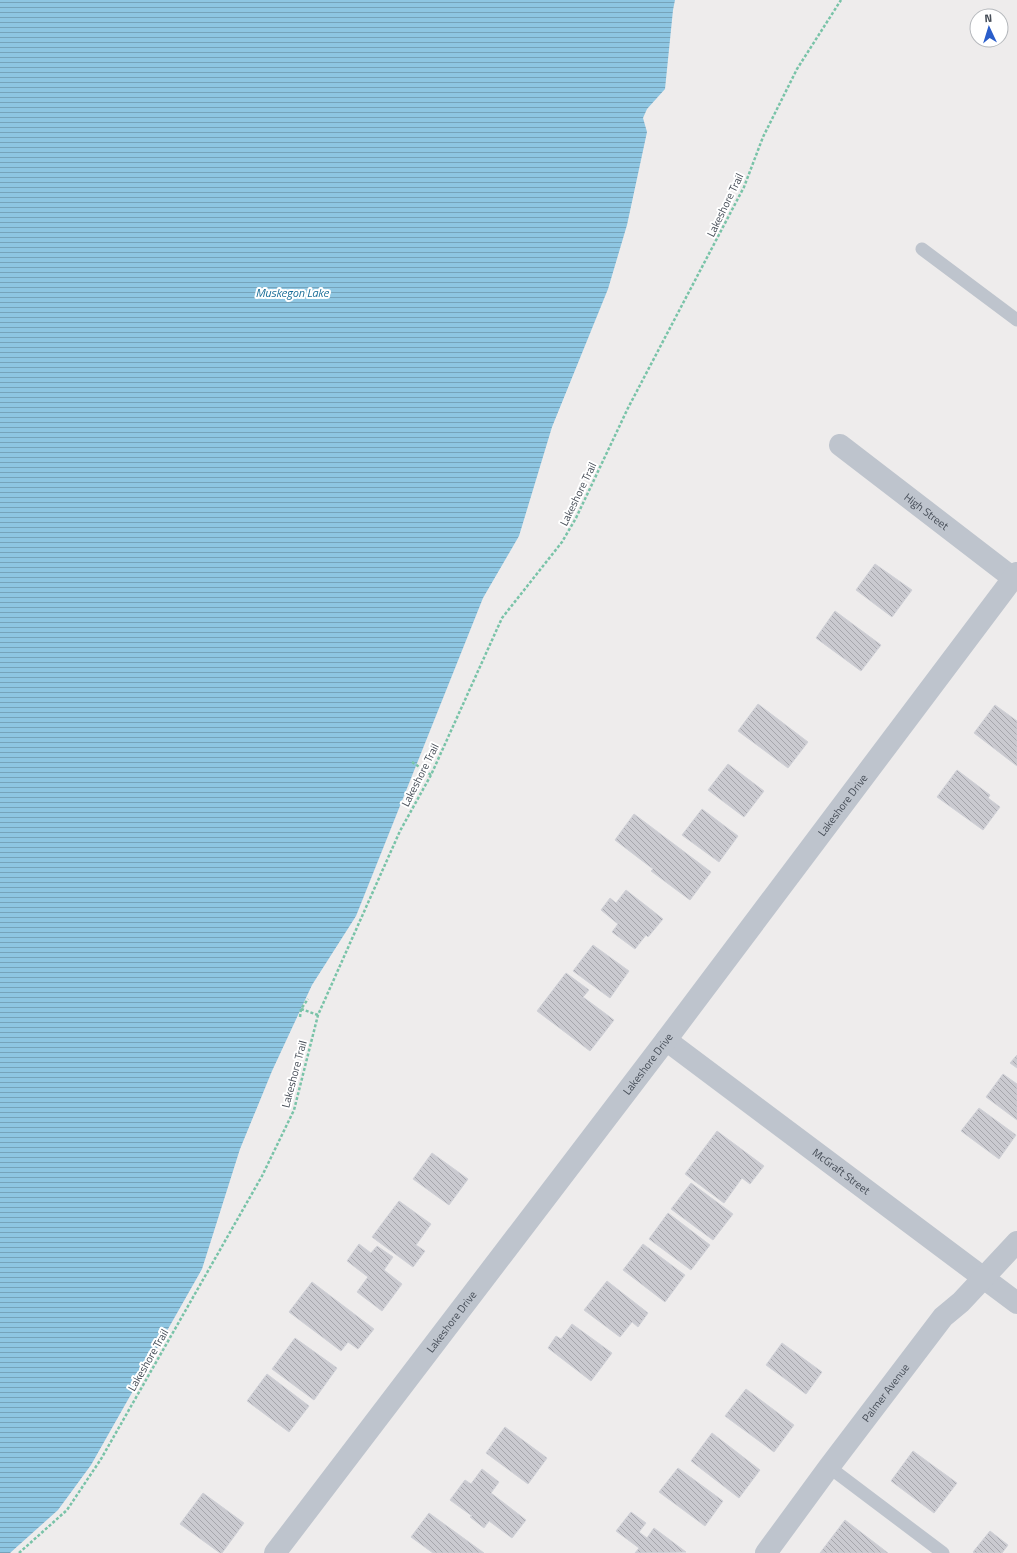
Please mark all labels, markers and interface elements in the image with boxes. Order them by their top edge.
north arrow [969,8,1009,48]
text: N [984,10,993,26]
street label: Lakeshore Trail [703,170,747,240]
water label: Muskegon Lake [255,283,330,302]
street label: Lakeshore Trail [556,459,600,529]
street label: High Street [901,489,952,534]
street label: Lakeshore Trail [397,741,443,809]
street label: Lakeshore Drive [814,770,872,839]
street label: Lakeshore Drive [619,1029,677,1098]
street label: Lakeshore Trail [277,1039,311,1109]
street label: McGraft Street [809,1144,874,1198]
street label: Lakeshore Drive [423,1287,481,1356]
street label: Lakeshore Trail [124,1326,172,1394]
street label: Palmer Avenue [858,1360,913,1425]

